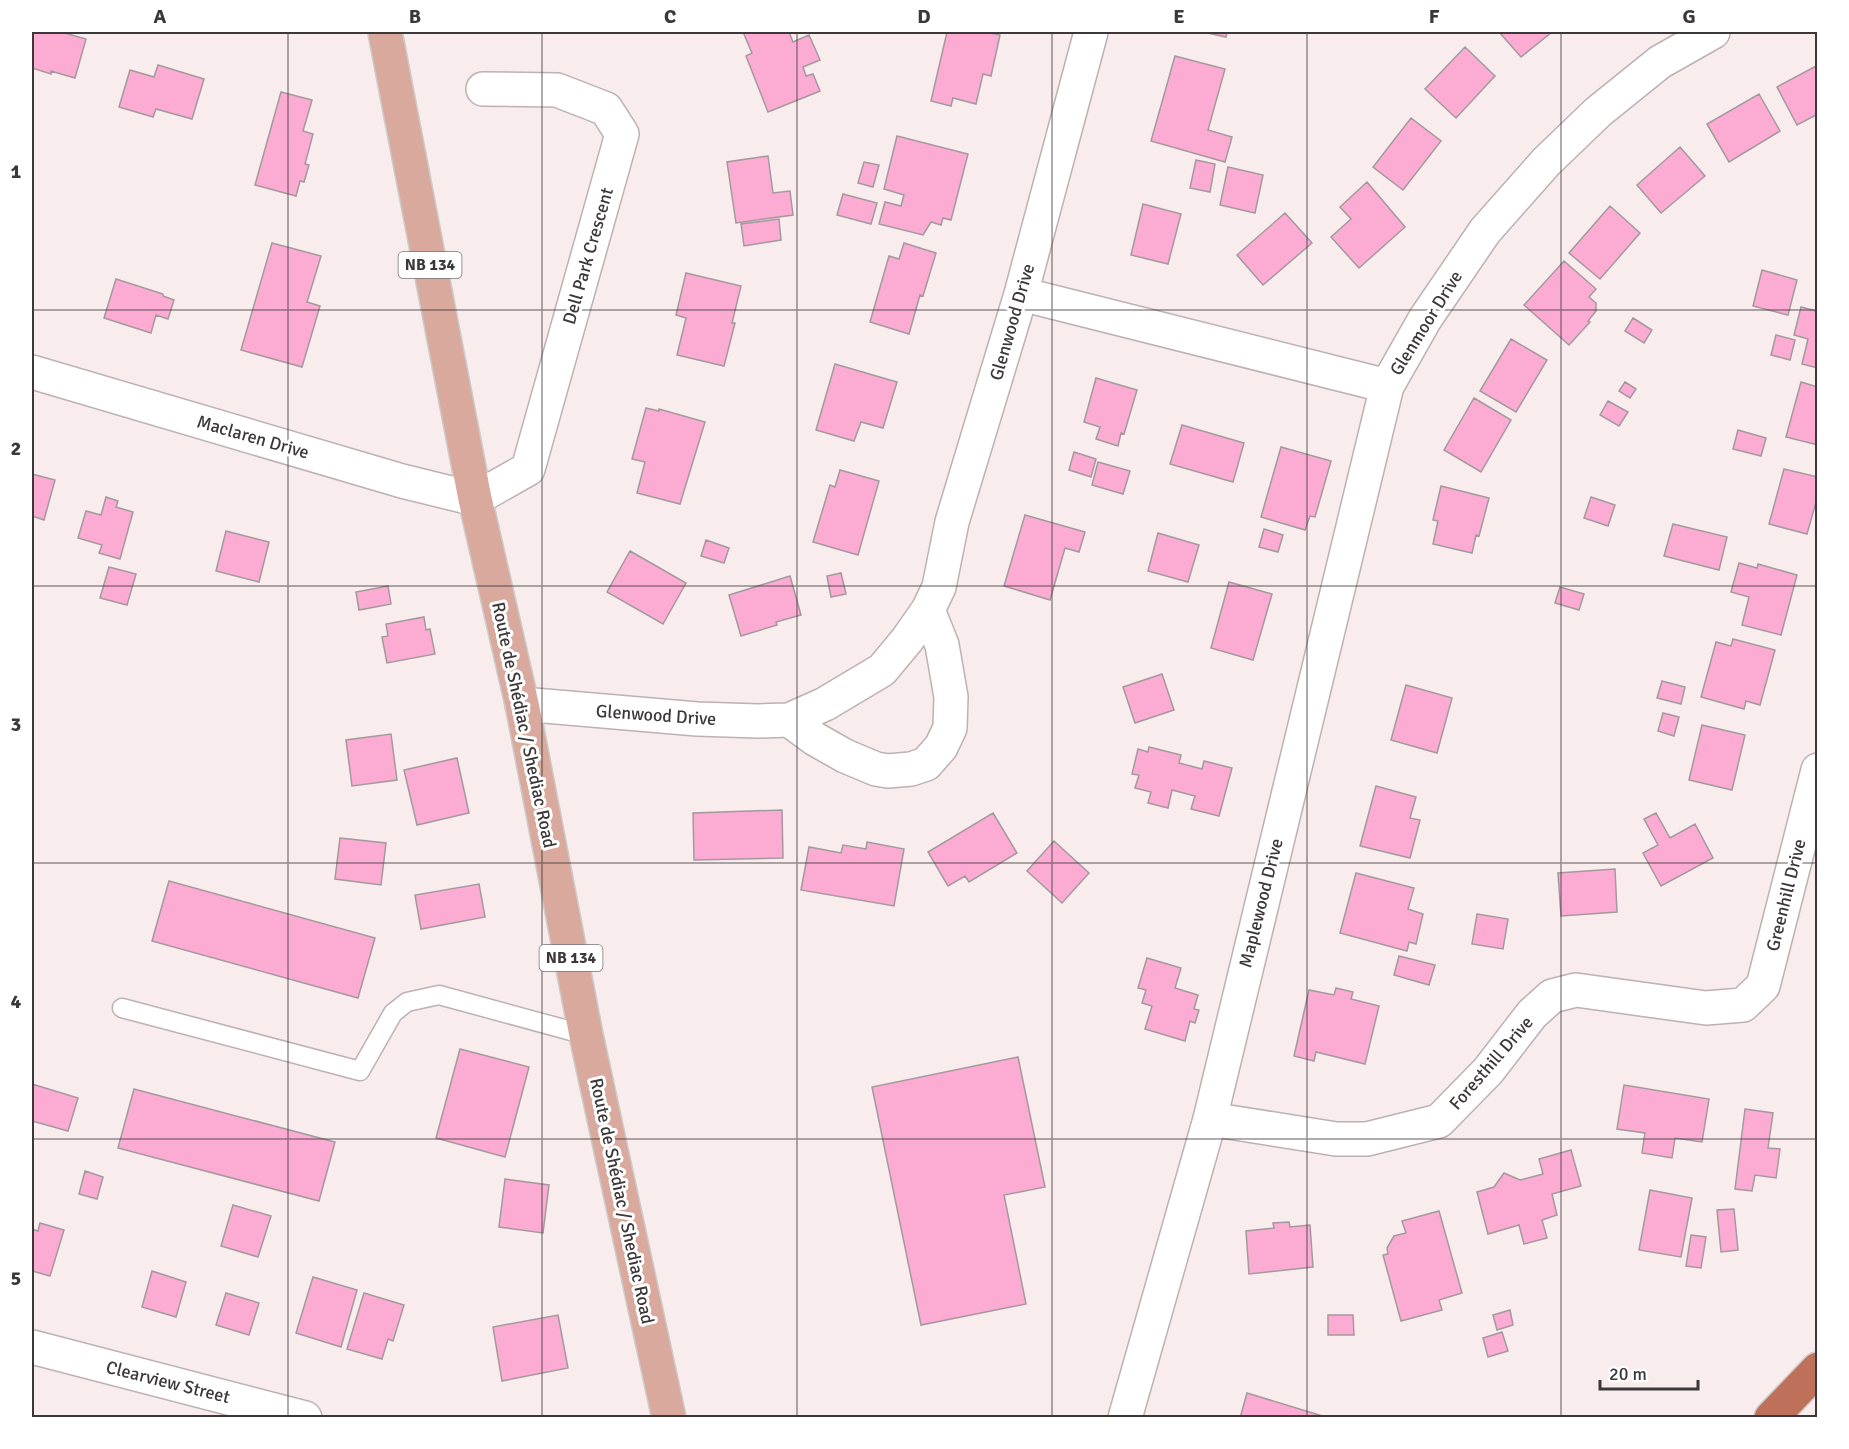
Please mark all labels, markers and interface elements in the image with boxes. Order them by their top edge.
text: A [154,4,167,29]
text: B [409,4,421,29]
text: C [664,4,676,29]
text: D [917,4,931,29]
text: E [1173,4,1185,29]
text: F [1429,4,1440,29]
text: G [1682,4,1696,29]
text: 1 [11,159,22,184]
street label: Dell Park Crescent [558,185,618,327]
road number: NB 134 [398,252,462,278]
street label: Glenwood Drive [985,261,1039,383]
street label: Glenmoor Drive [1385,267,1467,379]
street label: Maclaren Drive [194,410,312,464]
text: 2 [11,436,21,461]
street label: Route de Shédiac / Shediac Road [487,600,561,850]
street label: Glenwood Drive [595,700,717,730]
text: 3 [11,712,21,737]
street label: Maplewood Drive [1234,836,1288,970]
street label: Greenhill Drive [1761,837,1811,953]
road number: NB 134 [540,945,602,971]
text: 4 [11,989,22,1014]
street label: Foresthill Drive [1444,1012,1538,1114]
street label: Route de Shédiac / Shediac Road [585,1076,659,1326]
text: 5 [11,1266,21,1291]
scale bar [1600,1353,1698,1391]
street label: Clearview Street [104,1356,232,1408]
text: 20 m [1609,1363,1647,1385]

